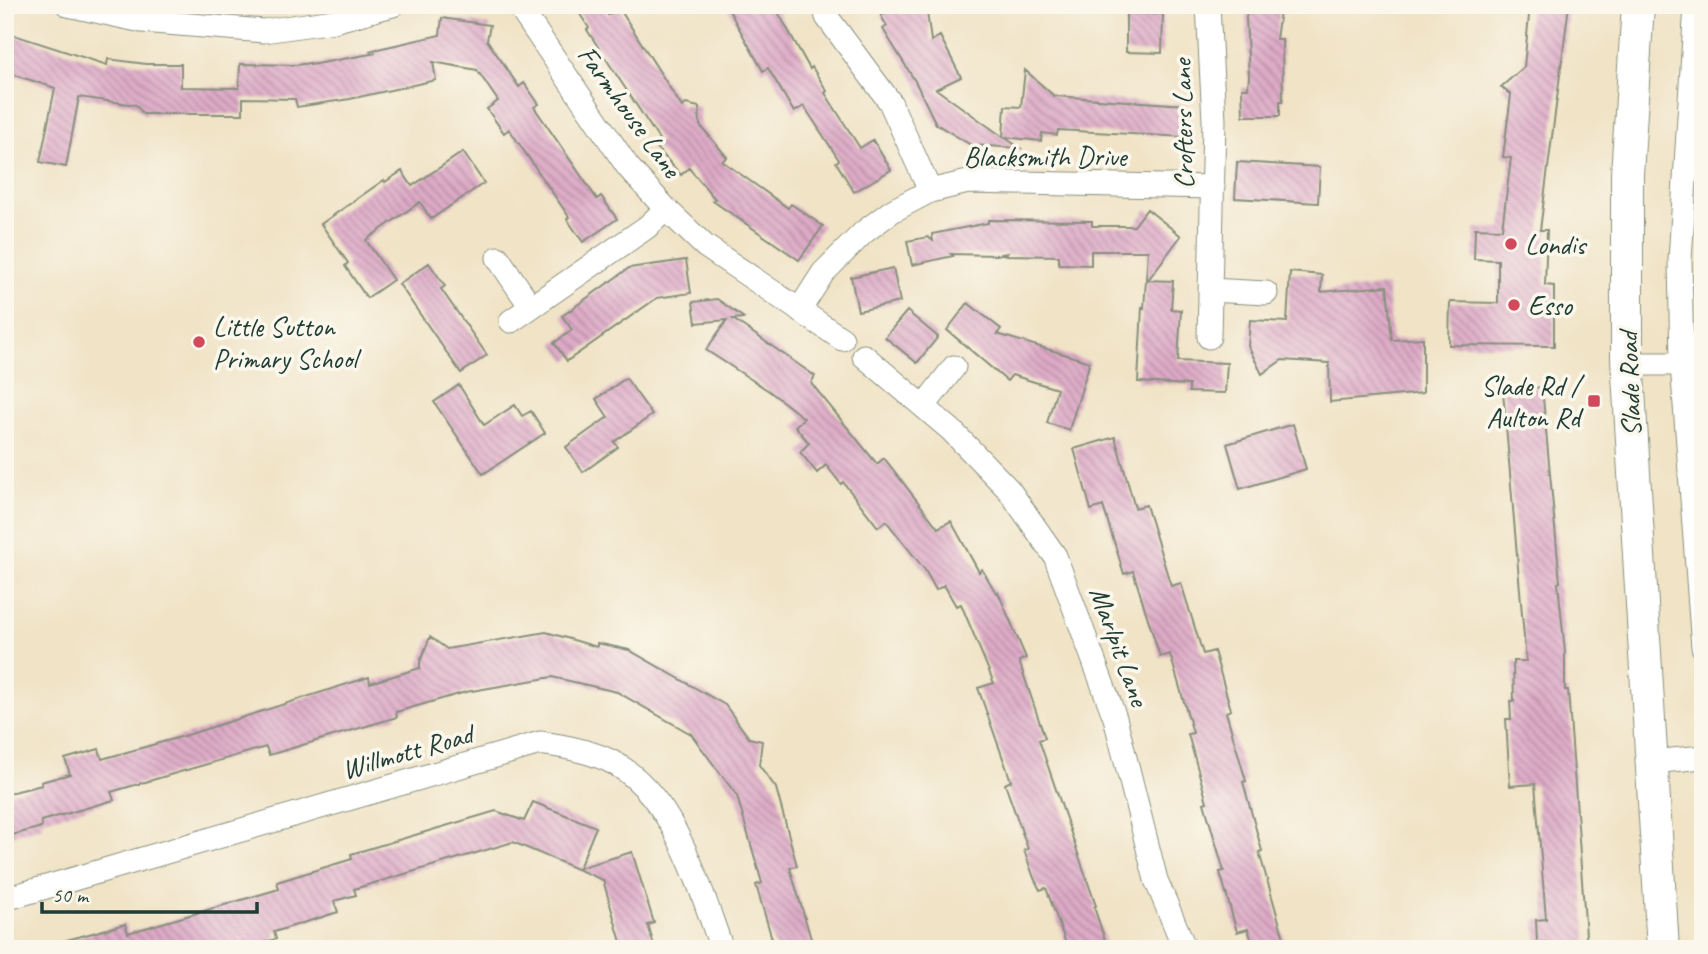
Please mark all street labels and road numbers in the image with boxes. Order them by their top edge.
street label: Farmhouse Lane [570,38,690,186]
street label: Crofters Lane [1164,57,1201,189]
street label: Blacksmith Drive [964,139,1128,174]
street label: Slade Road [1610,327,1649,437]
street label: Marlpit Lane [1082,582,1158,712]
street label: Willmott Road [338,715,480,787]

